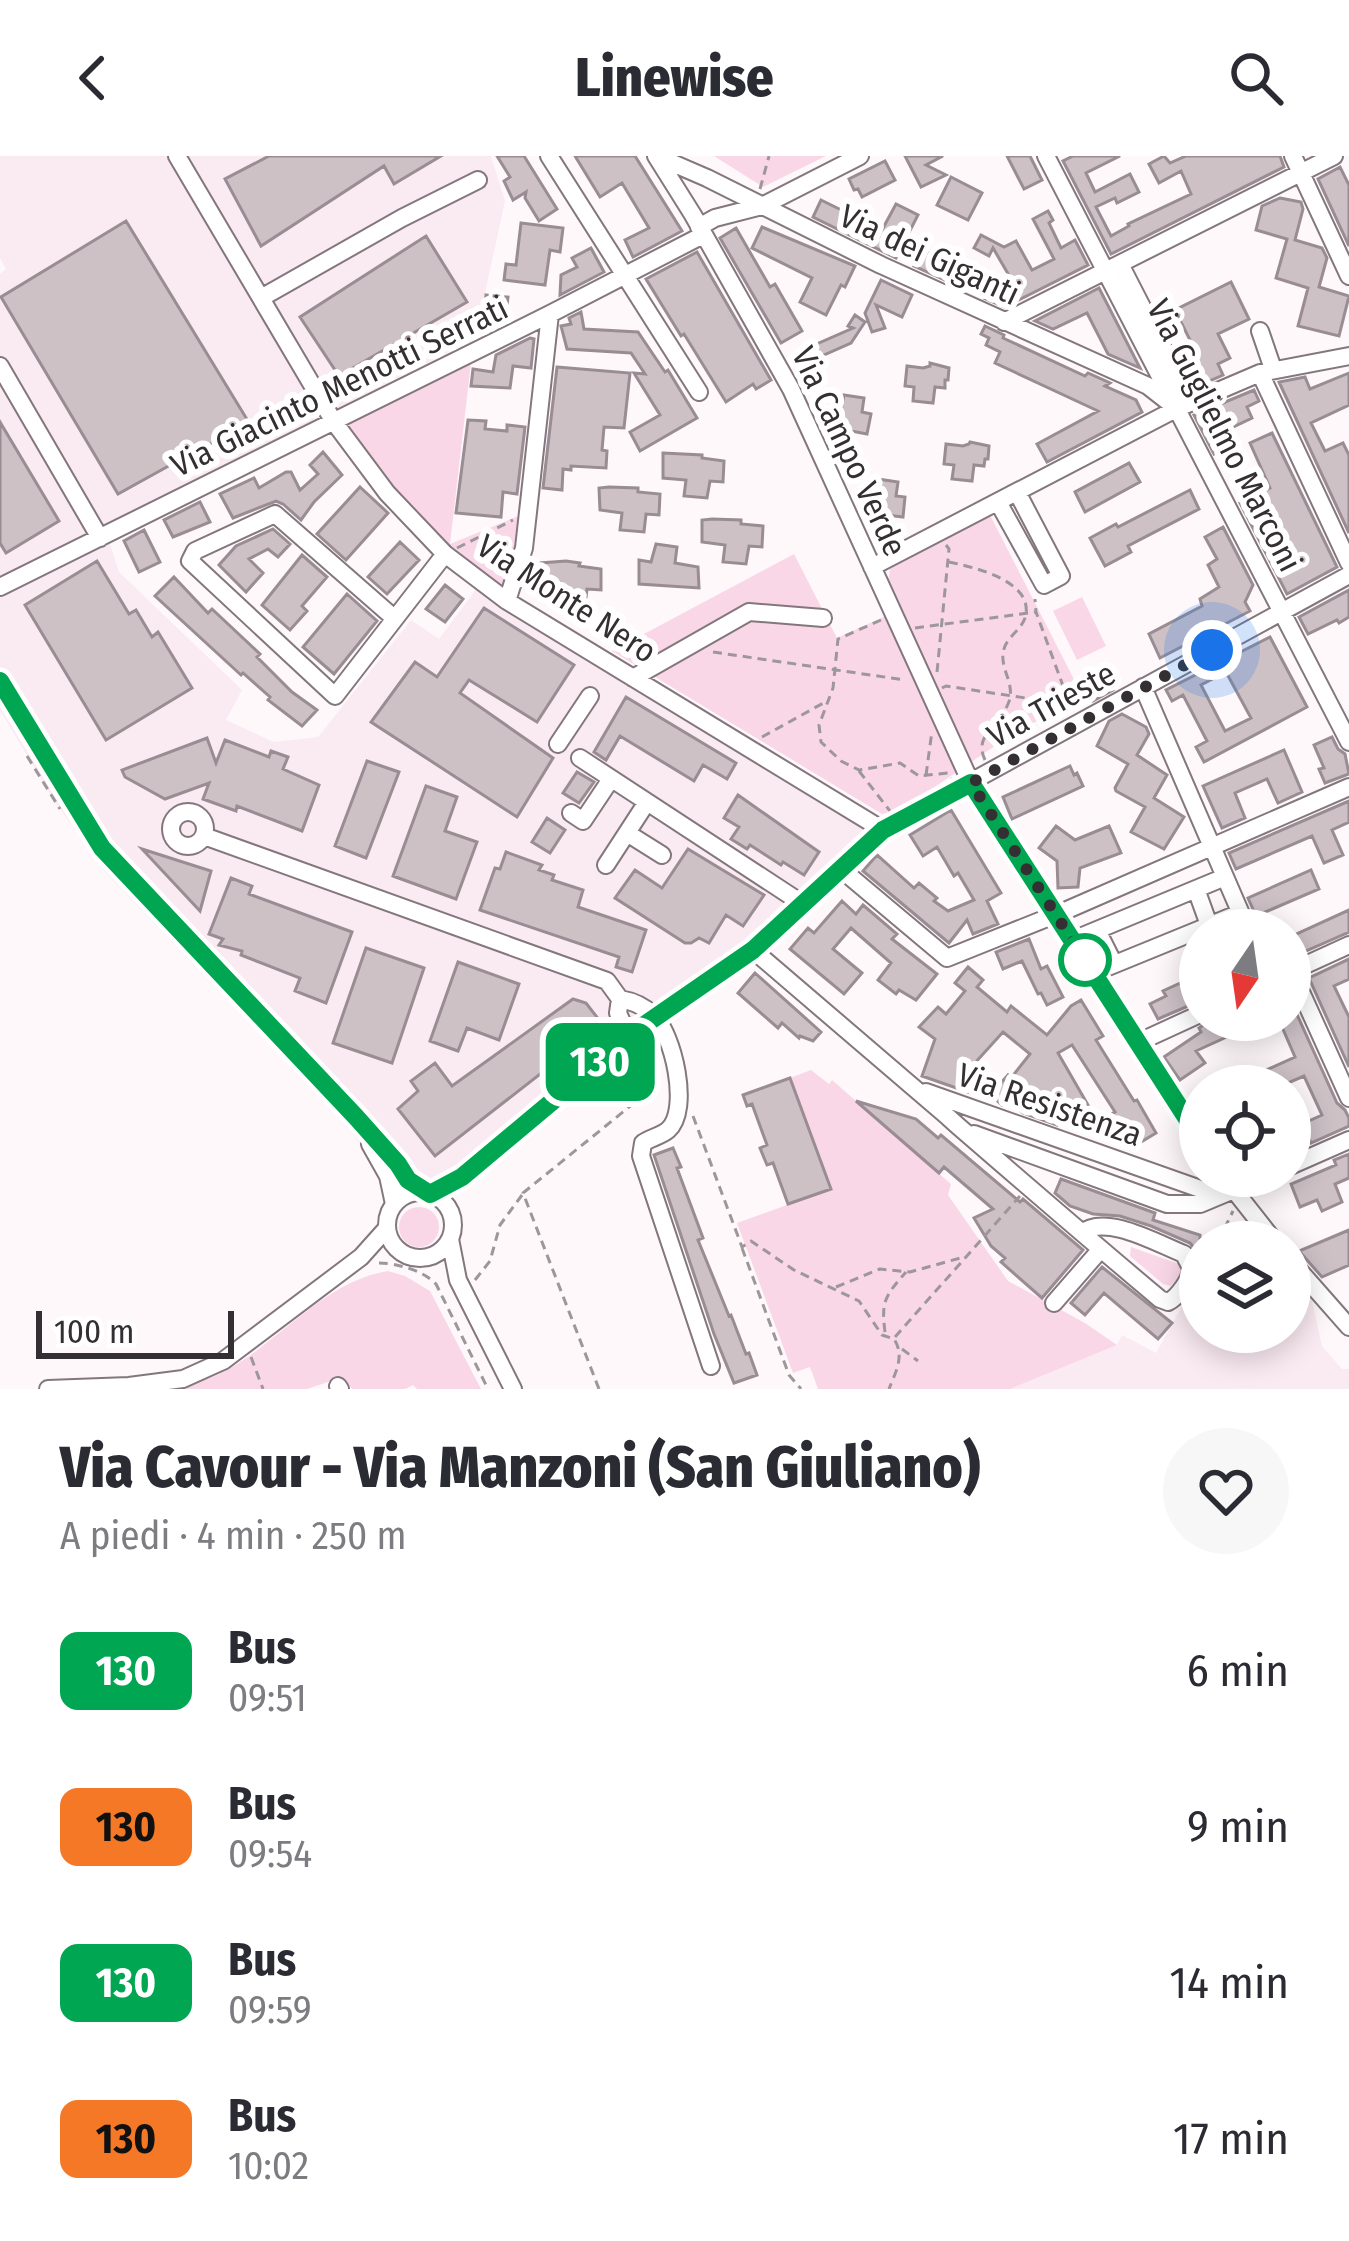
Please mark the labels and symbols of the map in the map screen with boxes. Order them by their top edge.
street label: Via dei Giganti [833,196,1026,314]
street label: Via Giacinto Menotti Serrati [164,288,514,486]
street label: Via Guglielmo Marconi [1138,293,1310,578]
street label: Via Campo Verde [783,340,915,563]
street label: Via Monte Nero [469,526,664,672]
your location [1182,620,1242,680]
street label: Via Trieste [980,653,1122,756]
north arrow [1179,909,1311,1041]
unlabelled marker [1060,935,1110,985]
line badge: 130 [531,1023,669,1101]
street label: Via Resistenza [952,1055,1147,1155]
scale bar [36,1305,234,1358]

